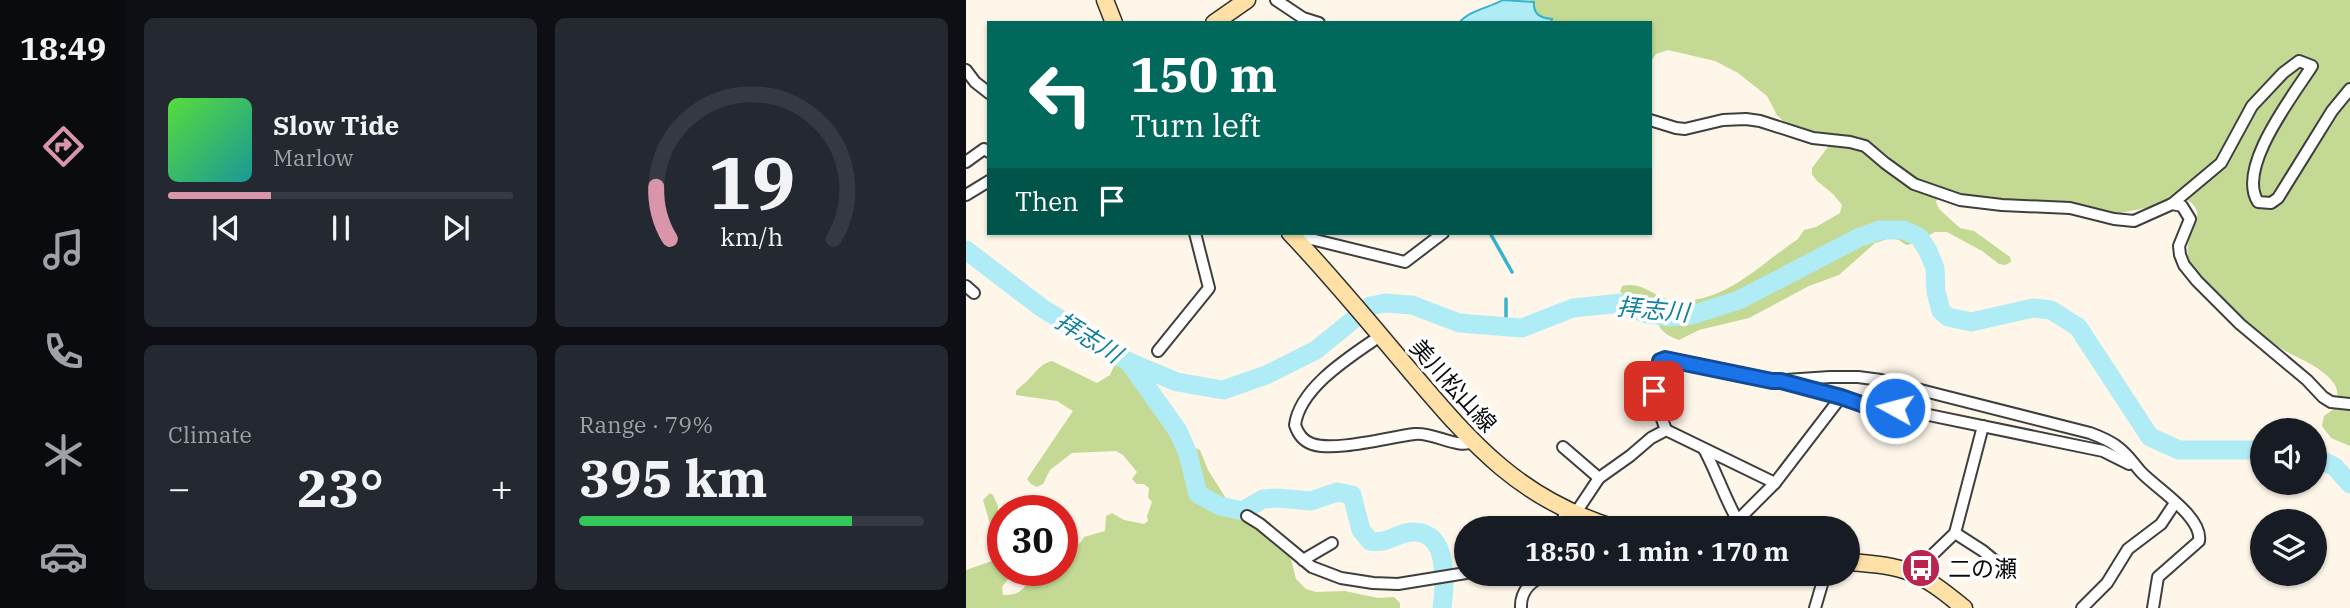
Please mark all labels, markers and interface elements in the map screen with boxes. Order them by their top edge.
text: 18:49 [20,27,106,69]
text: 150 m [1130,42,1277,105]
icon: left [1015,49,1106,140]
text: Turn left [1130,104,1261,146]
text: Slow Tide [273,108,399,142]
icon: directions [39,122,88,171]
text: 19 [708,134,795,229]
text: Marlow [273,142,353,172]
icon: arrive [1093,182,1131,220]
text: Then [1015,184,1079,218]
icon: previous [207,209,245,247]
icon: pause [322,209,360,247]
icon: next [437,209,475,247]
text: km/h [720,220,783,253]
icon: music [39,225,88,274]
water label: 拝志川 [1616,290,1693,328]
water label: 拝志川 [1050,304,1131,371]
icon: phone [39,327,88,376]
street label: 美川松山線 [1404,332,1504,438]
pin [1624,361,1684,421]
position arrow [1858,371,1932,445]
icon: arrive [1635,372,1673,410]
text: Range · 79% [579,409,713,439]
map controls [2250,418,2327,586]
button: sound [2250,418,2327,495]
text: Climate [168,419,252,449]
icon: climate [39,430,88,479]
text: 395 km [579,444,768,511]
text: 23° [297,454,384,521]
text: − [168,463,191,512]
text: + [490,463,513,512]
speed limit sign: 30 [987,495,1078,586]
button: layers [2250,509,2327,586]
icon: car [39,532,88,581]
text: 18:50 · 1 min · 170 m [1525,534,1789,568]
bus stop icon: 二の瀬 [1900,547,1942,589]
place label: 二の瀬 [1948,553,2017,583]

